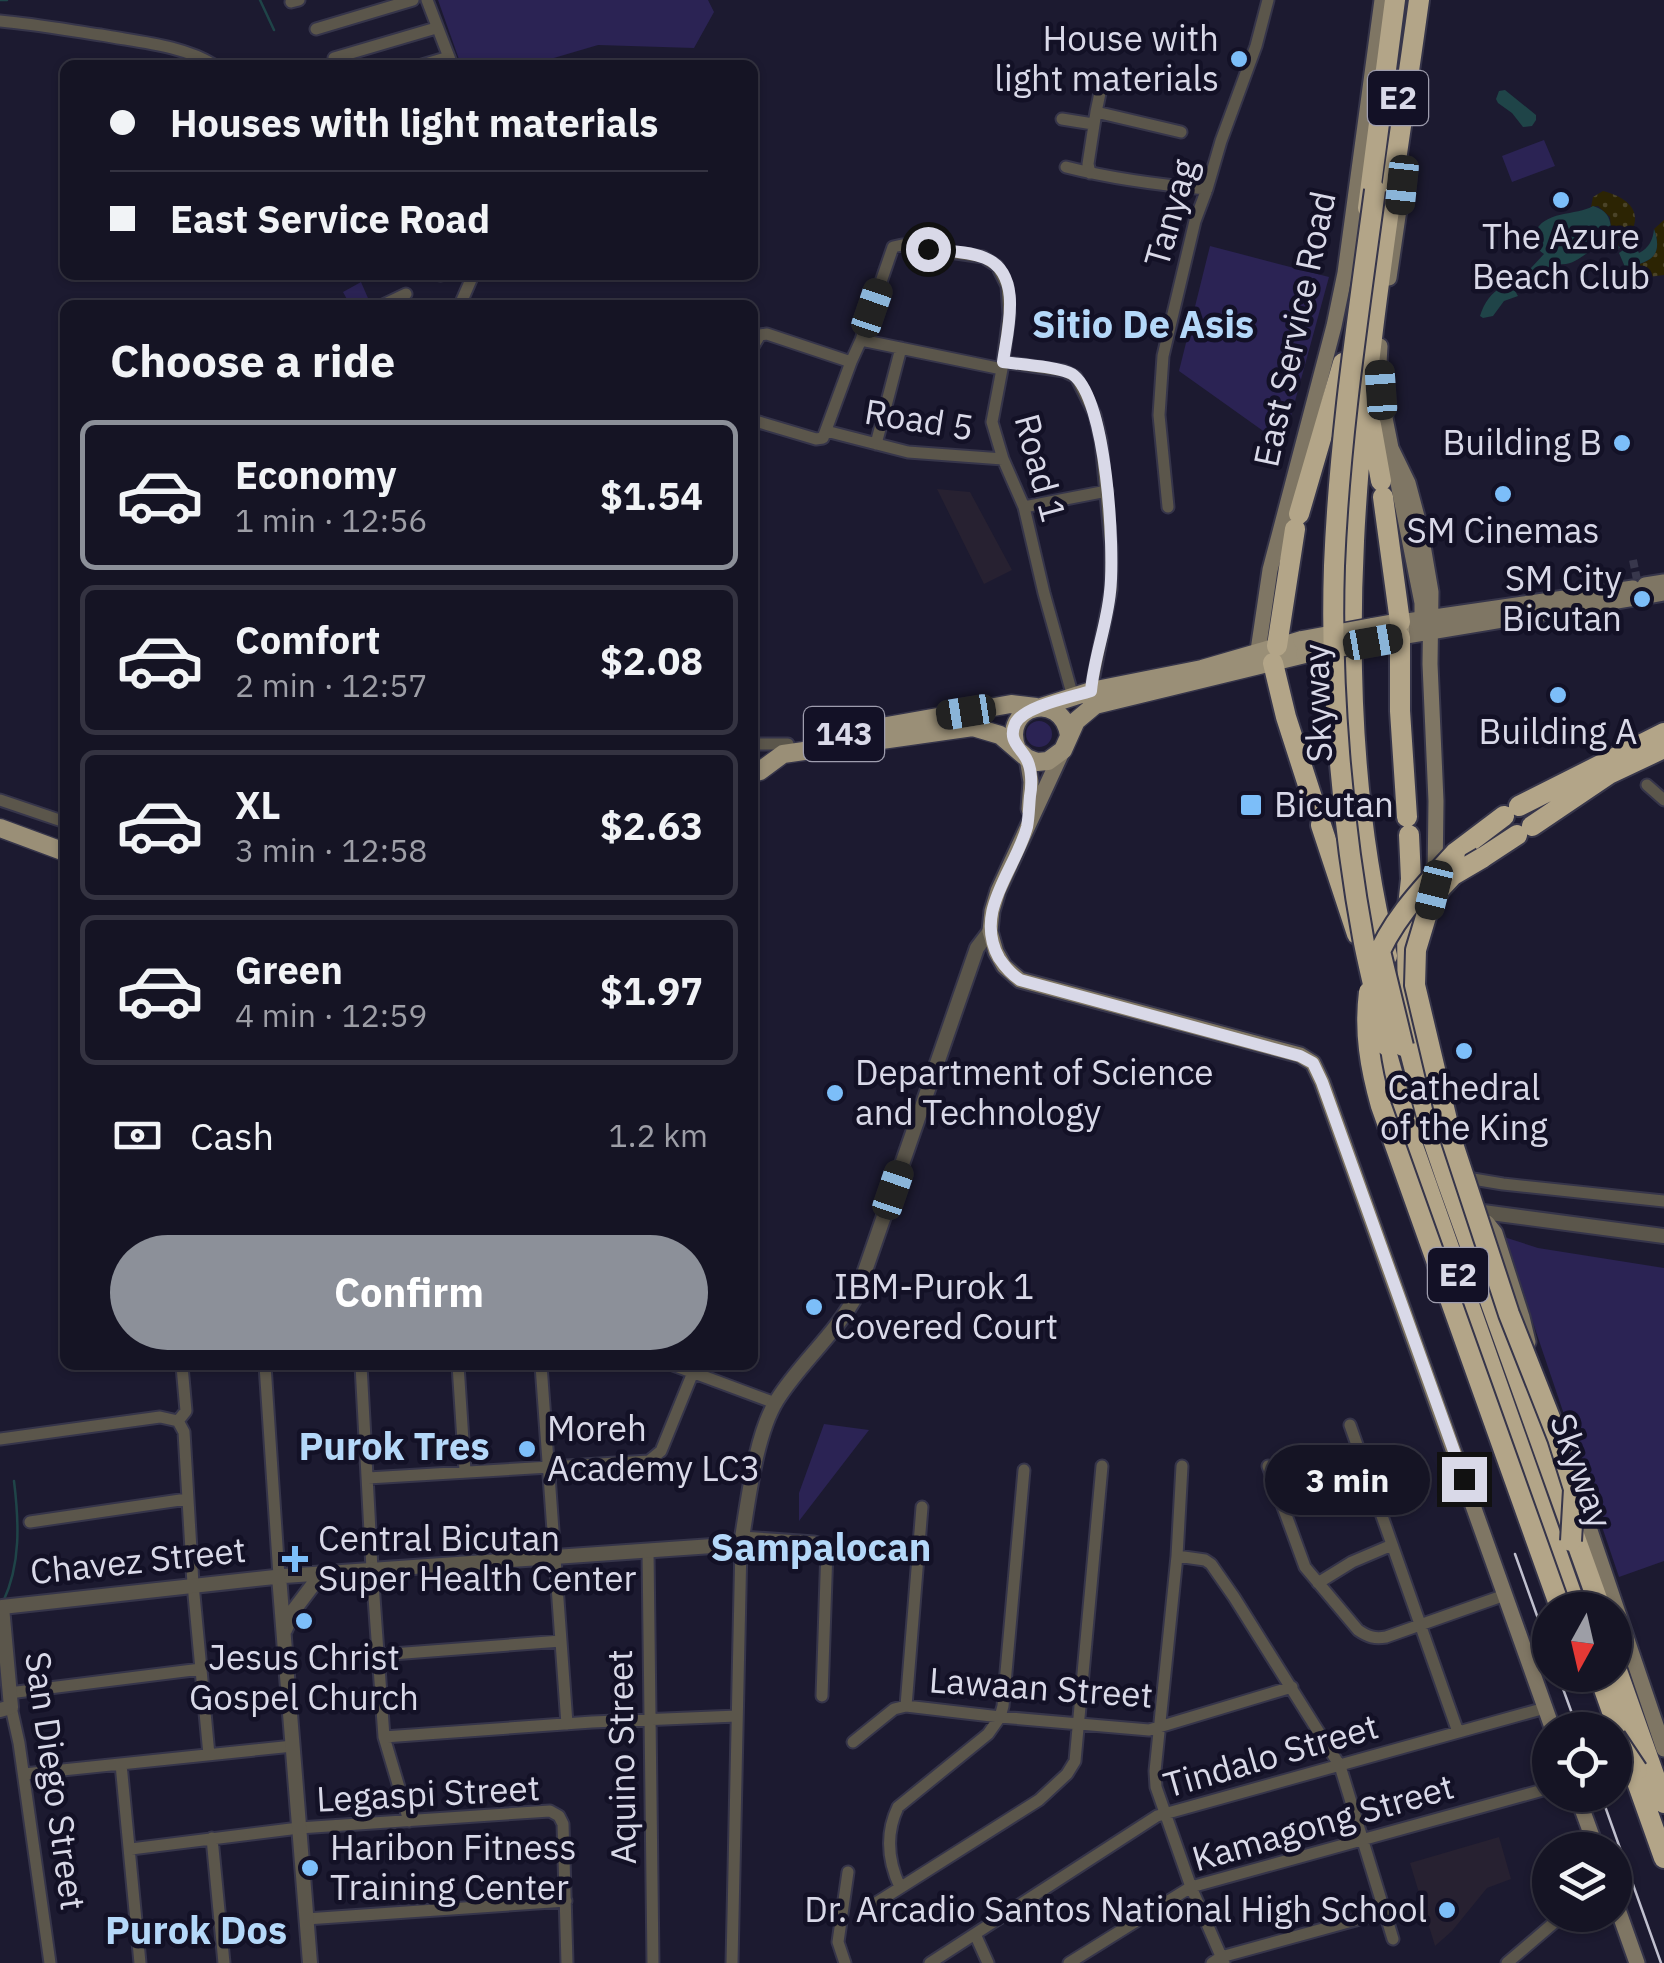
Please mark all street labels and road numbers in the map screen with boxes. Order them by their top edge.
road number: E2 [1368,71,1428,125]
street label: Tanyag [1133,153,1207,272]
street label: East Service Road [1242,187,1346,471]
street label: Road 5 [861,388,977,450]
street label: Road 1 [1005,409,1077,527]
street label: Skyway [1292,643,1342,763]
road number: 143 [804,707,884,761]
road number: E2 [1428,1248,1488,1302]
street label: Skyway [1540,1407,1624,1534]
street label: Chavez Street [28,1526,248,1594]
street label: San Diego Street [15,1649,97,1913]
street label: Aquino Street [596,1649,646,1865]
street label: Lawaan Street [928,1656,1154,1718]
street label: Tindalo Street [1158,1702,1383,1808]
street label: Kamagong Street [1187,1763,1459,1881]
street label: Legaspi Street [315,1764,541,1822]

